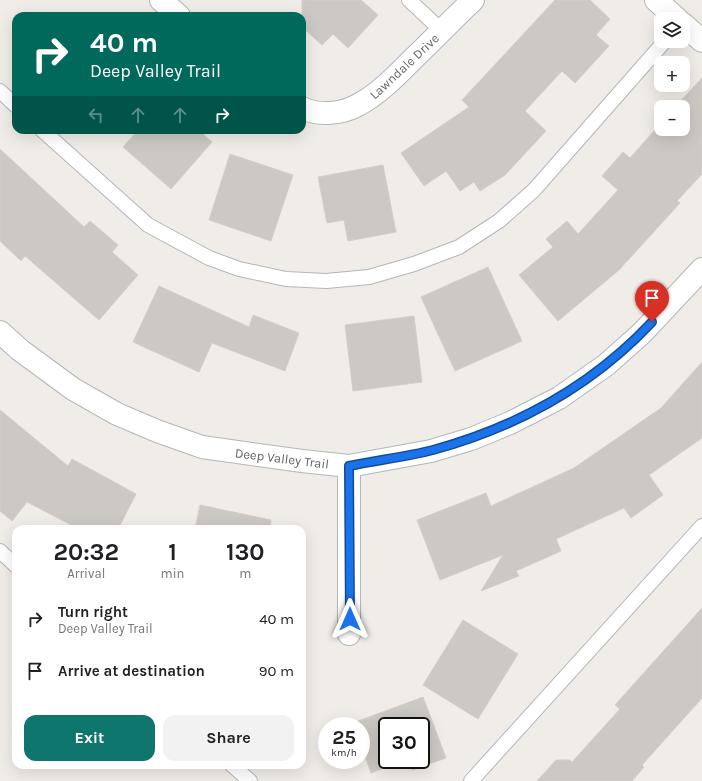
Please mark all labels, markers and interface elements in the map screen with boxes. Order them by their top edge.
map controls [654,12,690,136]
button: layers [654,12,690,48]
text: 40 m [90,26,158,59]
icon: right [24,28,76,80]
street label: Lawndale Drive [367,30,442,102]
button: + [654,56,690,92]
text: Deep Valley Trail [90,60,221,82]
button: − [654,100,690,136]
icon: left [85,104,107,126]
icon: ahead [127,104,149,126]
icon: ahead [169,104,191,126]
icon: right [211,104,233,126]
pin [635,281,669,322]
icon: arrive [641,287,663,309]
street label: Deep Valley Trail [234,445,330,472]
text: 20:32 [53,538,119,566]
text: 1 [168,538,177,566]
text: 130 [226,538,265,566]
text: Arrival [67,566,105,581]
text: min [161,566,184,581]
text: m [239,566,251,581]
position arrow [329,598,371,640]
text: Turn right [58,603,128,621]
icon: right [24,608,46,630]
text: 40 m [259,610,294,628]
text: Deep Valley Trail [58,621,153,636]
icon: arrive [24,660,46,682]
text: Arrive at destination [58,662,205,680]
text: 90 m [259,662,294,680]
button: Exit [24,715,155,761]
button: Share [163,715,294,761]
speed limit sign: 30 [378,717,430,769]
text: 25 [332,726,356,749]
text: km/h [331,747,357,759]

